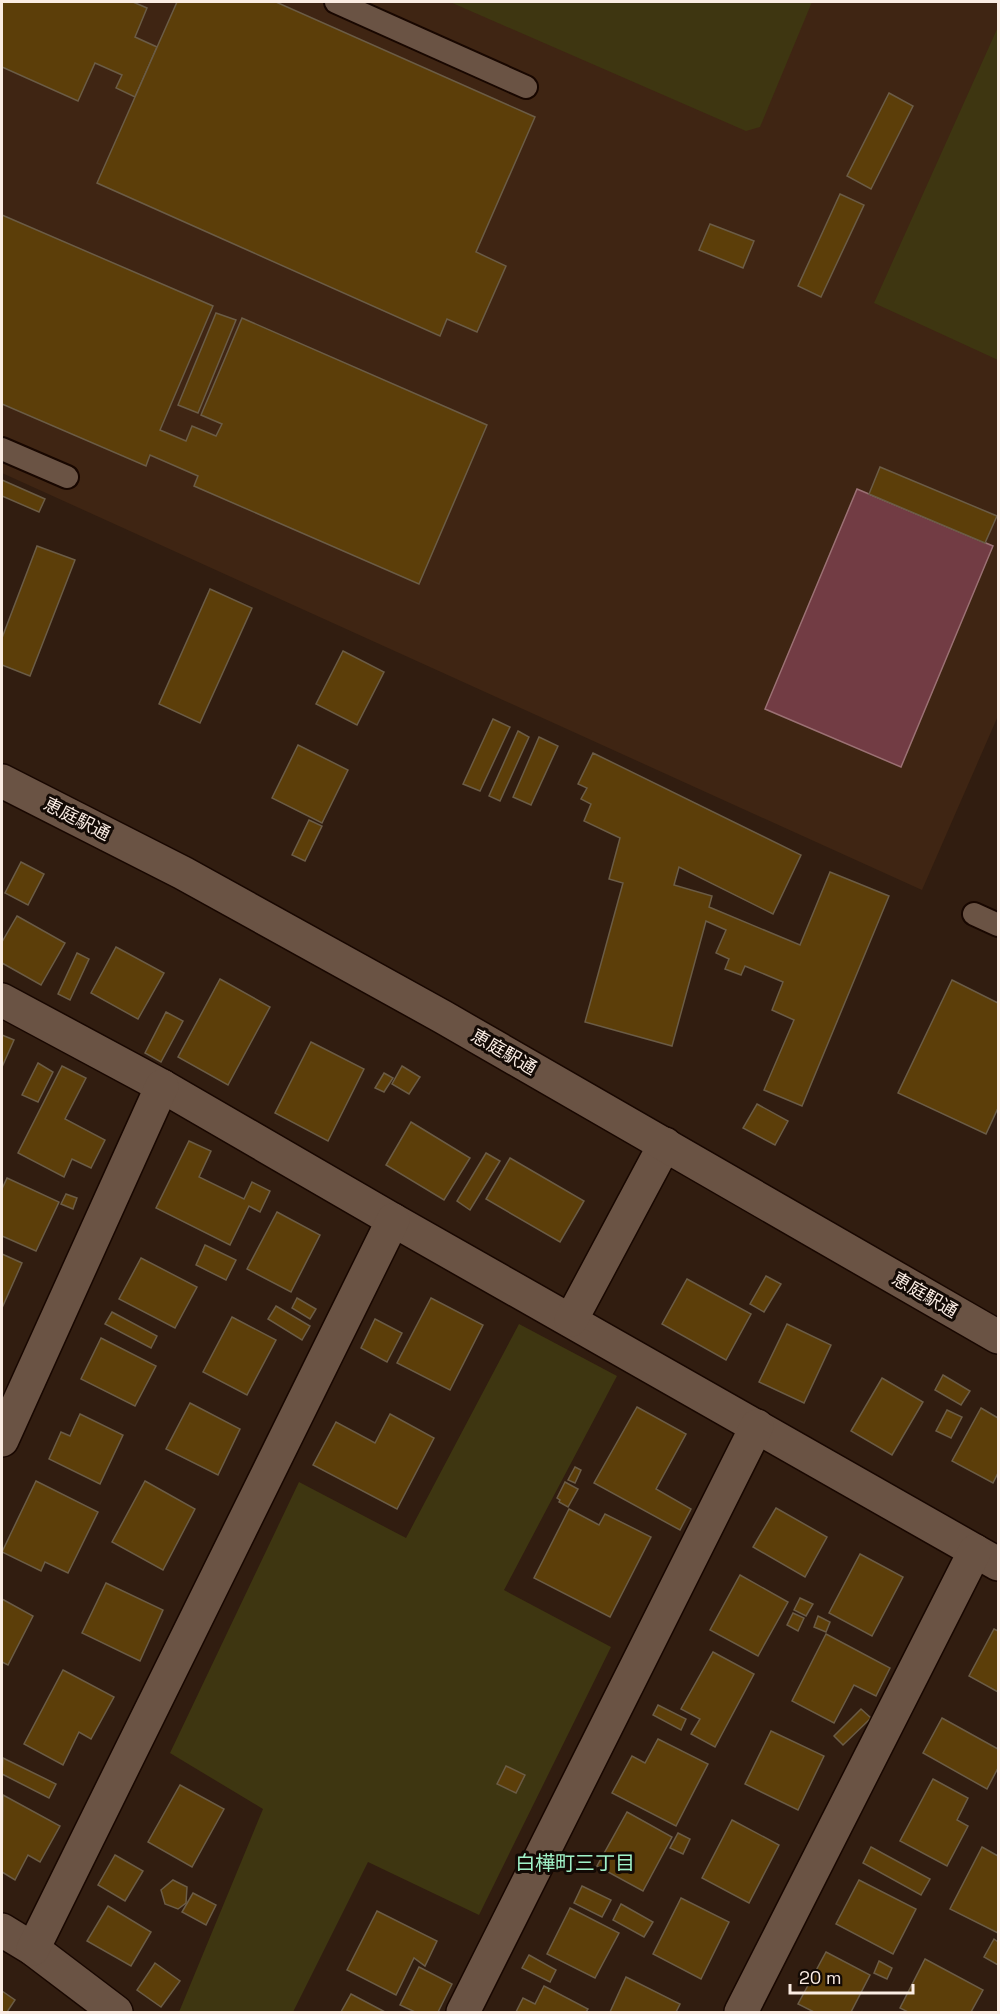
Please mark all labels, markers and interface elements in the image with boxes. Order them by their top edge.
street label: 恵庭駅通 [40,792,115,845]
street label: 恵庭駅通 [467,1024,541,1080]
street label: 恵庭駅通 [888,1267,962,1323]
district label: 白樺町三丁目 [515,1850,635,1876]
scale bar [790,1957,913,1995]
text: 20 m [799,1966,842,1989]

